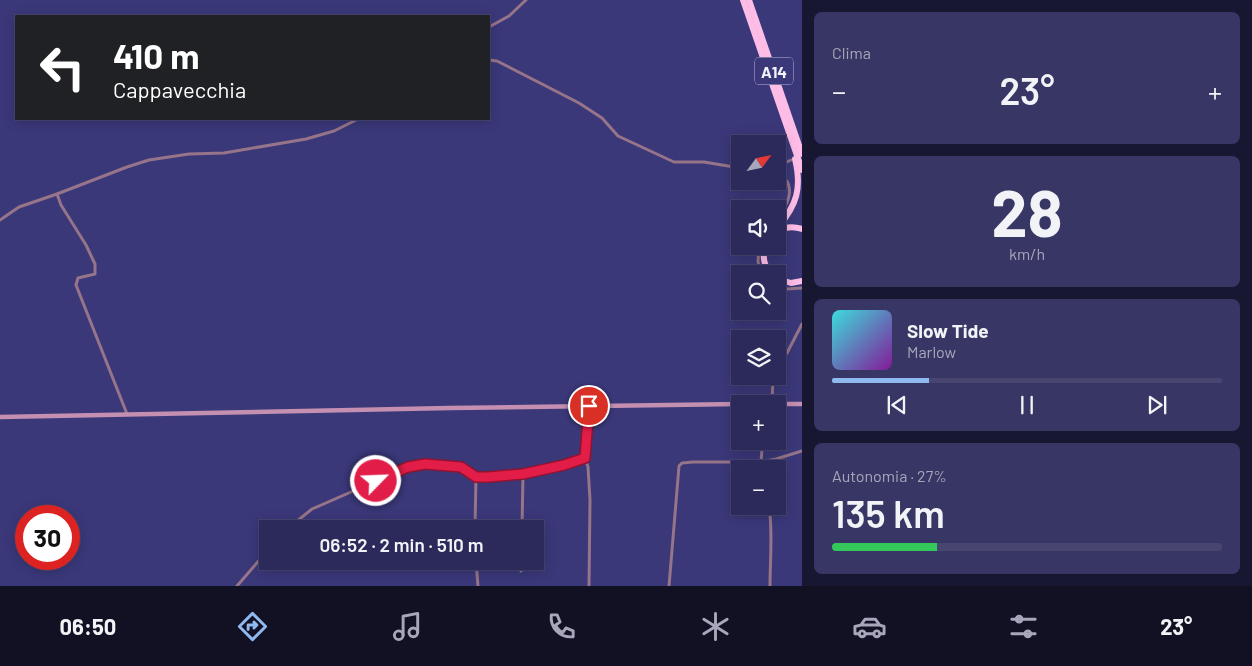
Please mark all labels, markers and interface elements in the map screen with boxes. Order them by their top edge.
text: 410 m [113,34,199,76]
icon: left [30,35,95,100]
text: Clima [832,43,871,62]
road number: A14 [755,58,793,84]
text: 23° [999,67,1055,113]
text: − [832,74,846,108]
text: + [1208,74,1222,108]
text: Cappavecchia [113,76,246,102]
north arrow [731,135,786,190]
map controls [731,135,786,515]
text: 28 [991,172,1063,250]
button: sound [731,200,786,255]
text: km/h [1009,244,1045,263]
button: search [731,265,786,320]
text: Slow Tide [907,319,989,342]
button: layers [731,330,786,385]
text: Marlow [907,342,956,361]
pin [568,385,610,427]
icon: previous [883,391,911,419]
icon: pause [1013,391,1041,419]
icon: next [1143,391,1171,419]
icon: arrive [575,392,603,420]
button: + [731,395,786,450]
position arrow [349,454,401,506]
button: − [731,460,786,515]
text: Autonomia · 27% [832,466,947,485]
text: 135 km [832,490,945,536]
speed limit sign: 30 [15,505,80,570]
text: 06:52 · 2 min · 510 m [320,533,483,556]
icon: directions [235,609,270,644]
icon: music [390,609,425,644]
icon: phone [544,609,579,644]
icon: climate [698,609,733,644]
icon: car [852,609,887,644]
icon: filters [1006,609,1041,644]
text: 06:50 [60,613,116,639]
text: 23° [1160,613,1192,639]

